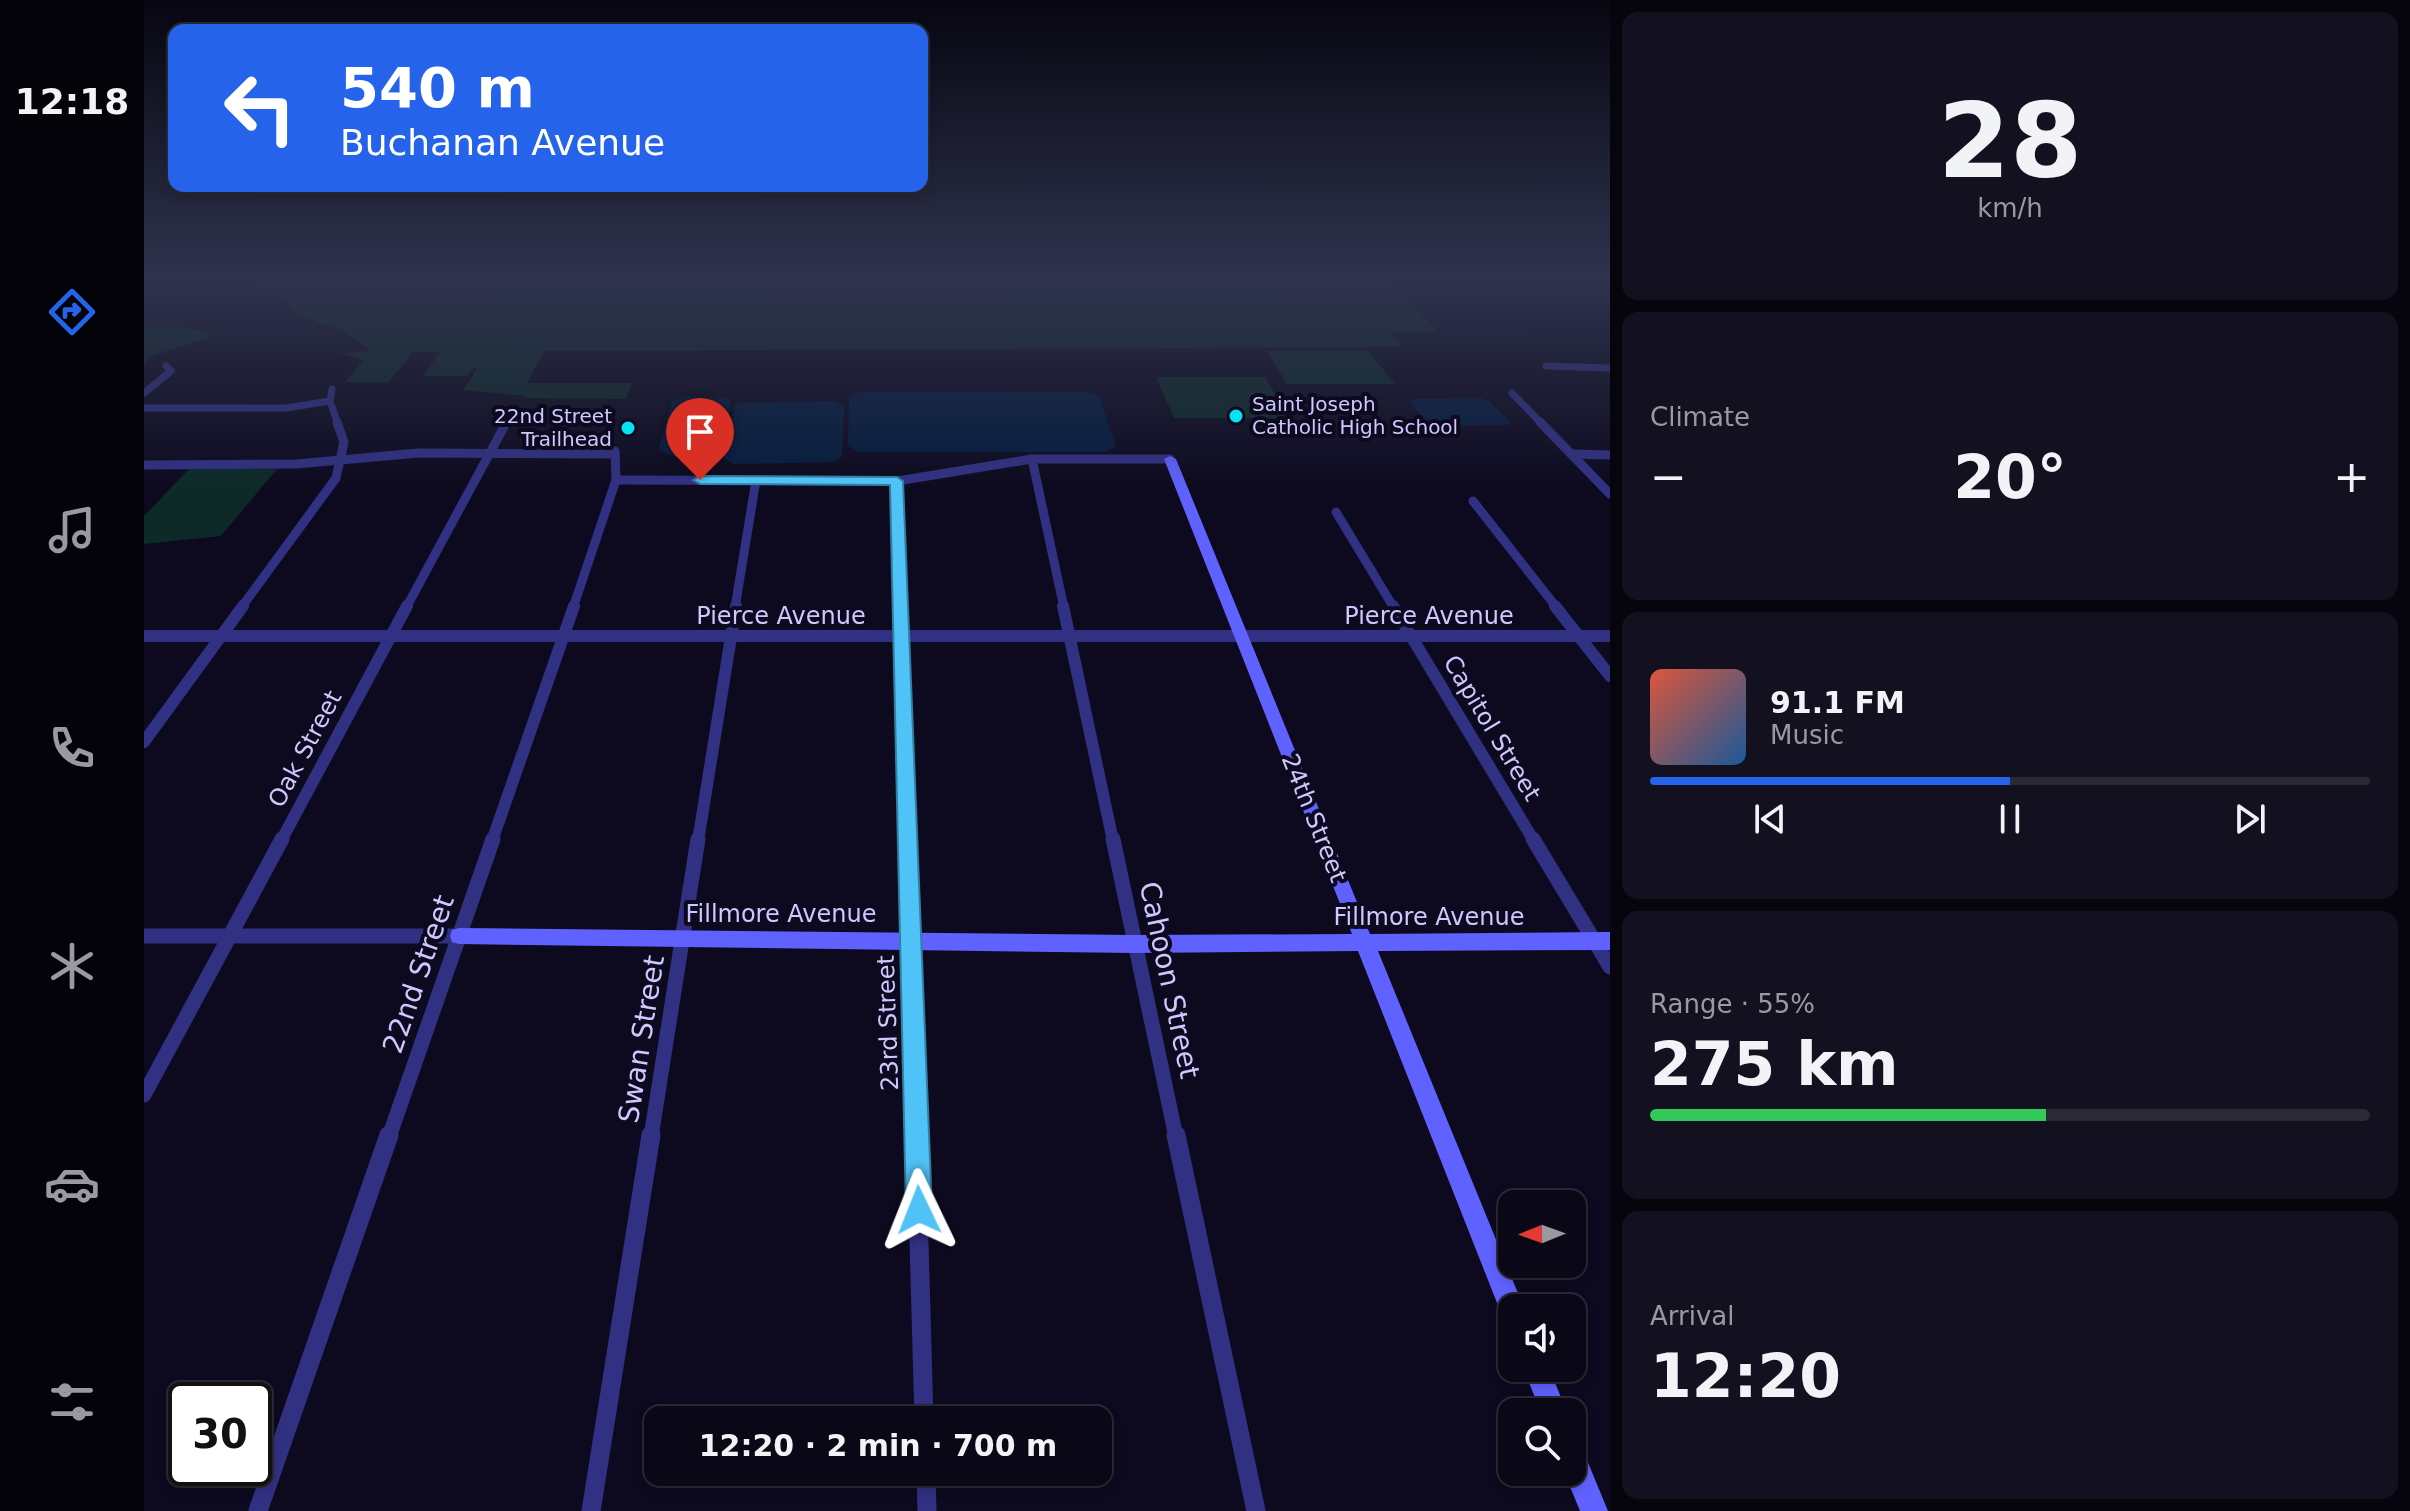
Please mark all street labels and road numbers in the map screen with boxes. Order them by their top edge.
street label: Pierce Avenue [696,602,866,630]
street label: Pierce Avenue [1344,602,1514,630]
street label: Capitol Street [1438,650,1546,806]
street label: Oak Street [263,686,347,812]
street label: 24th Street [1276,750,1352,886]
street label: Cahoon Street [1133,879,1206,1082]
street label: 22nd Street [376,891,461,1058]
street label: Fillmore Avenue [685,900,877,928]
street label: Fillmore Avenue [1333,903,1525,931]
street label: Swan Street [612,953,671,1125]
street label: 23rd Street [872,955,904,1091]

